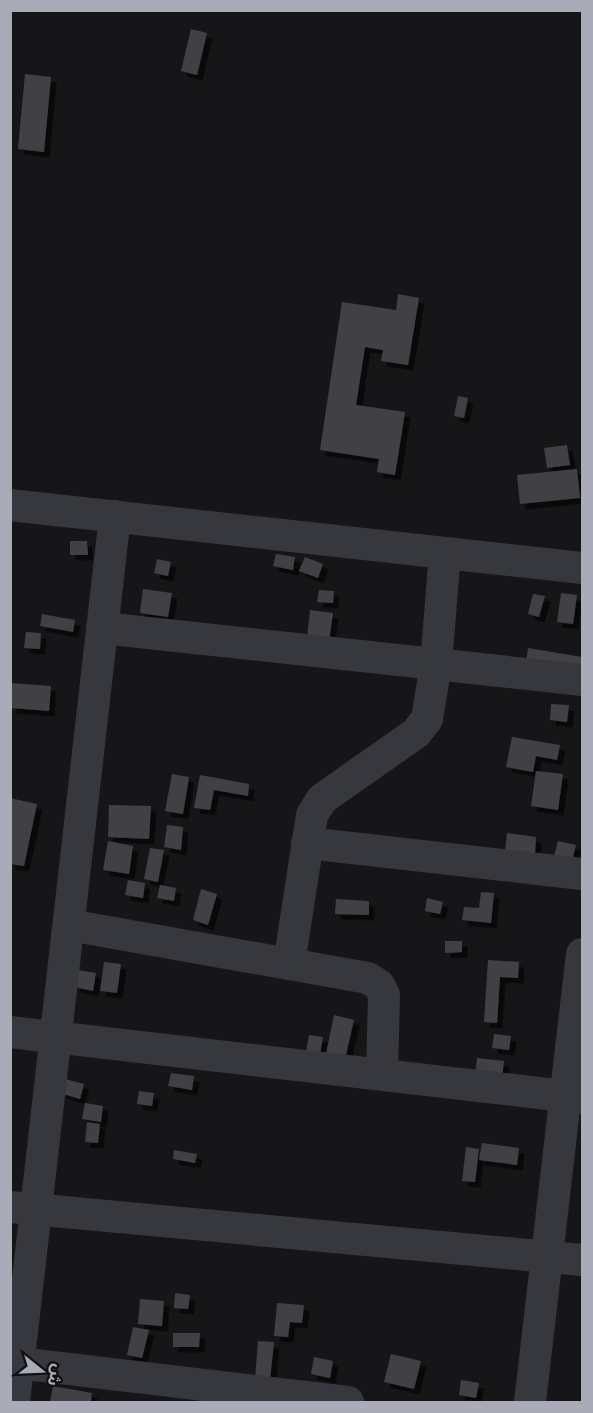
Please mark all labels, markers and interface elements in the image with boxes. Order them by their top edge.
north arrow [12,1341,72,1401]
text: ش [43,1362,69,1389]

